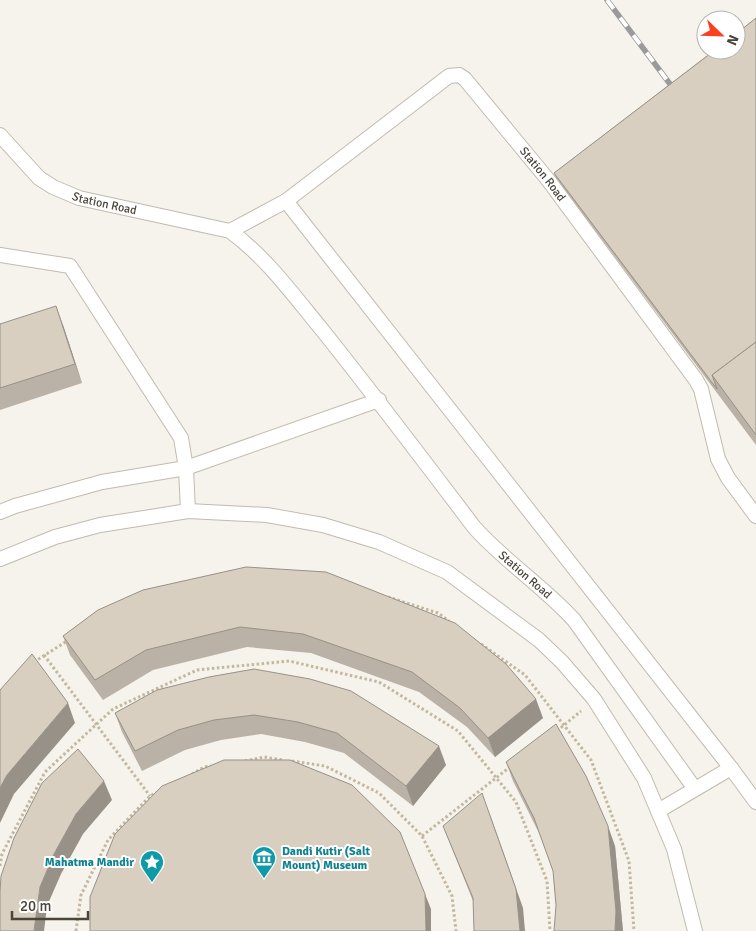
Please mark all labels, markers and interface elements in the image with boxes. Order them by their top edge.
north arrow [696,10,746,60]
text: N [723,32,742,48]
street label: Station Road [516,144,569,205]
street label: Station Road [70,189,138,218]
street label: Station Road [495,548,555,602]
place label: Dandi Kutir (Salt Mount) Museum [282,844,371,873]
museum icon: Dandi Kutir (Salt Mount) Museum [251,845,277,879]
place icon: Mahatma Mandir [139,849,165,883]
place label: Mahatma Mandir [45,855,134,870]
scale bar [12,888,89,920]
text: 20 m [20,897,51,915]

